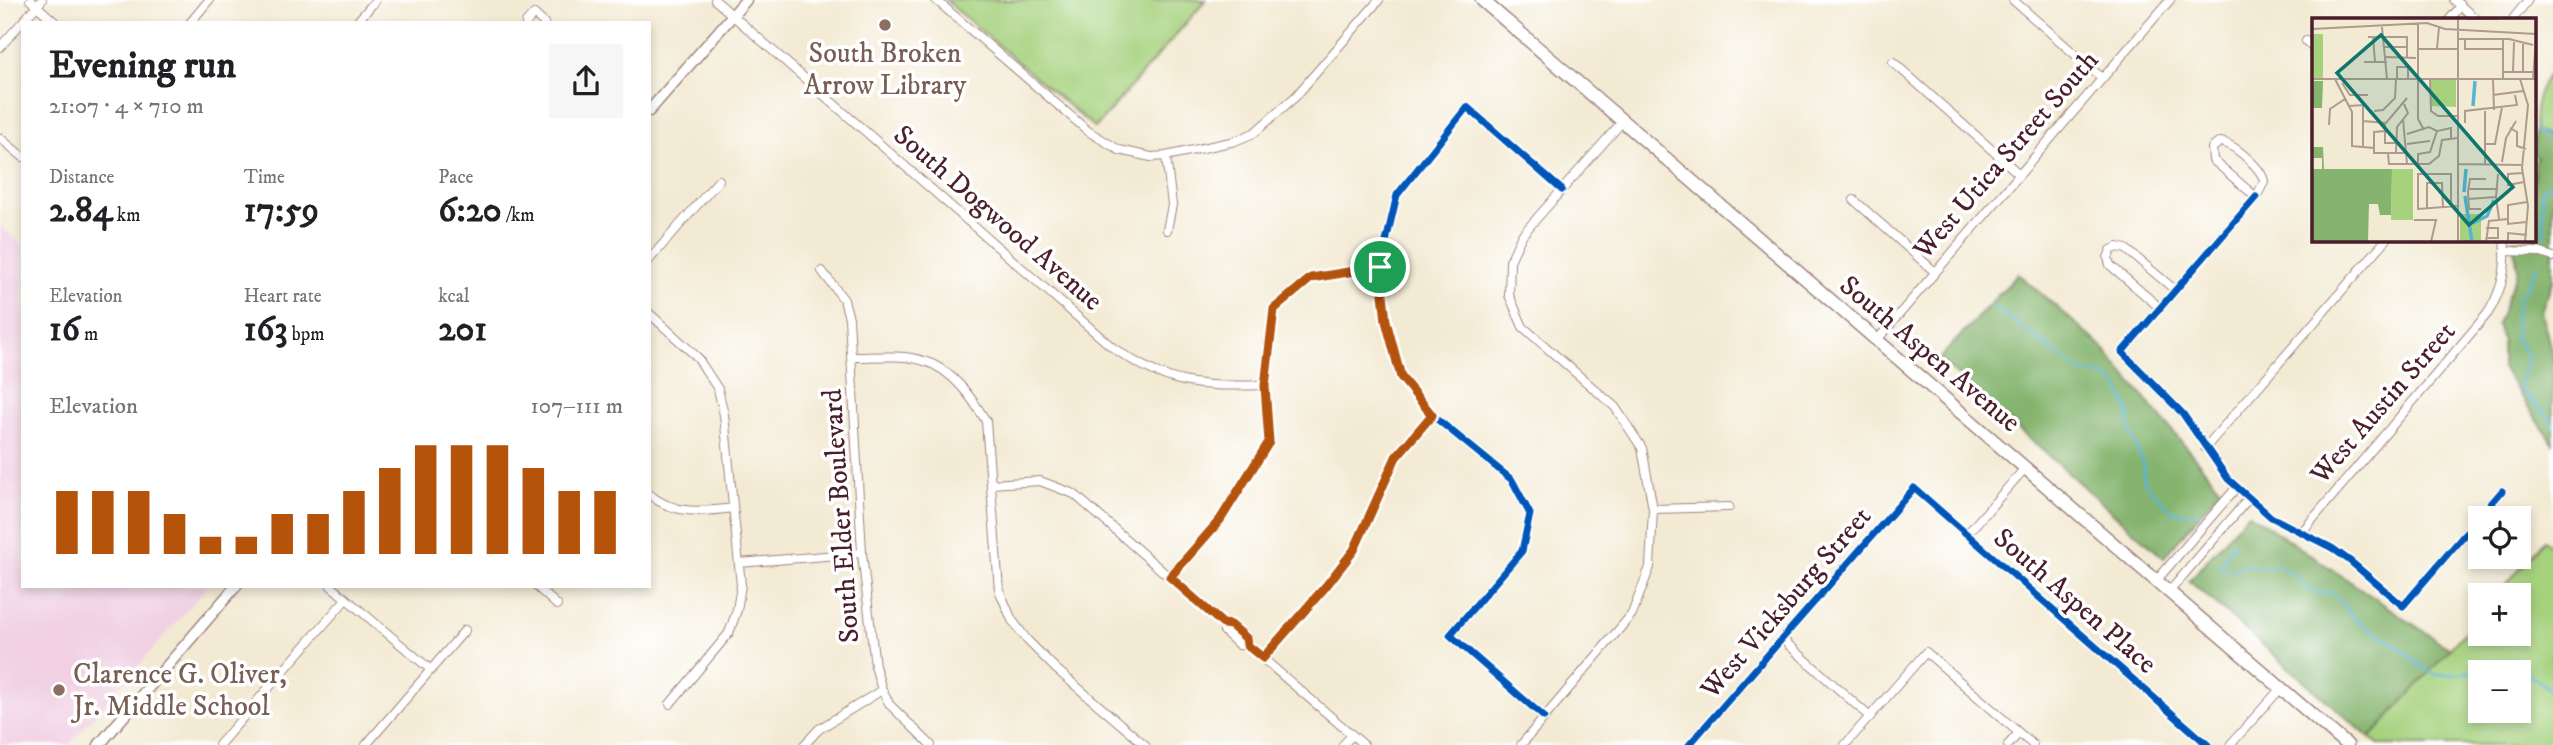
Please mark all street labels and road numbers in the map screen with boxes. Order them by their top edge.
street label: West Utica Street South [1905,43,2106,267]
street label: South Dogwood Avenue [886,118,1110,318]
street label: South Aspen Avenue [1832,268,2028,440]
street label: West Austin Street [2302,315,2463,492]
street label: South Elder Boulevard [815,388,867,644]
street label: West Vicksburg Street [1692,500,1879,707]
street label: South Aspen Place [1986,521,2164,681]

